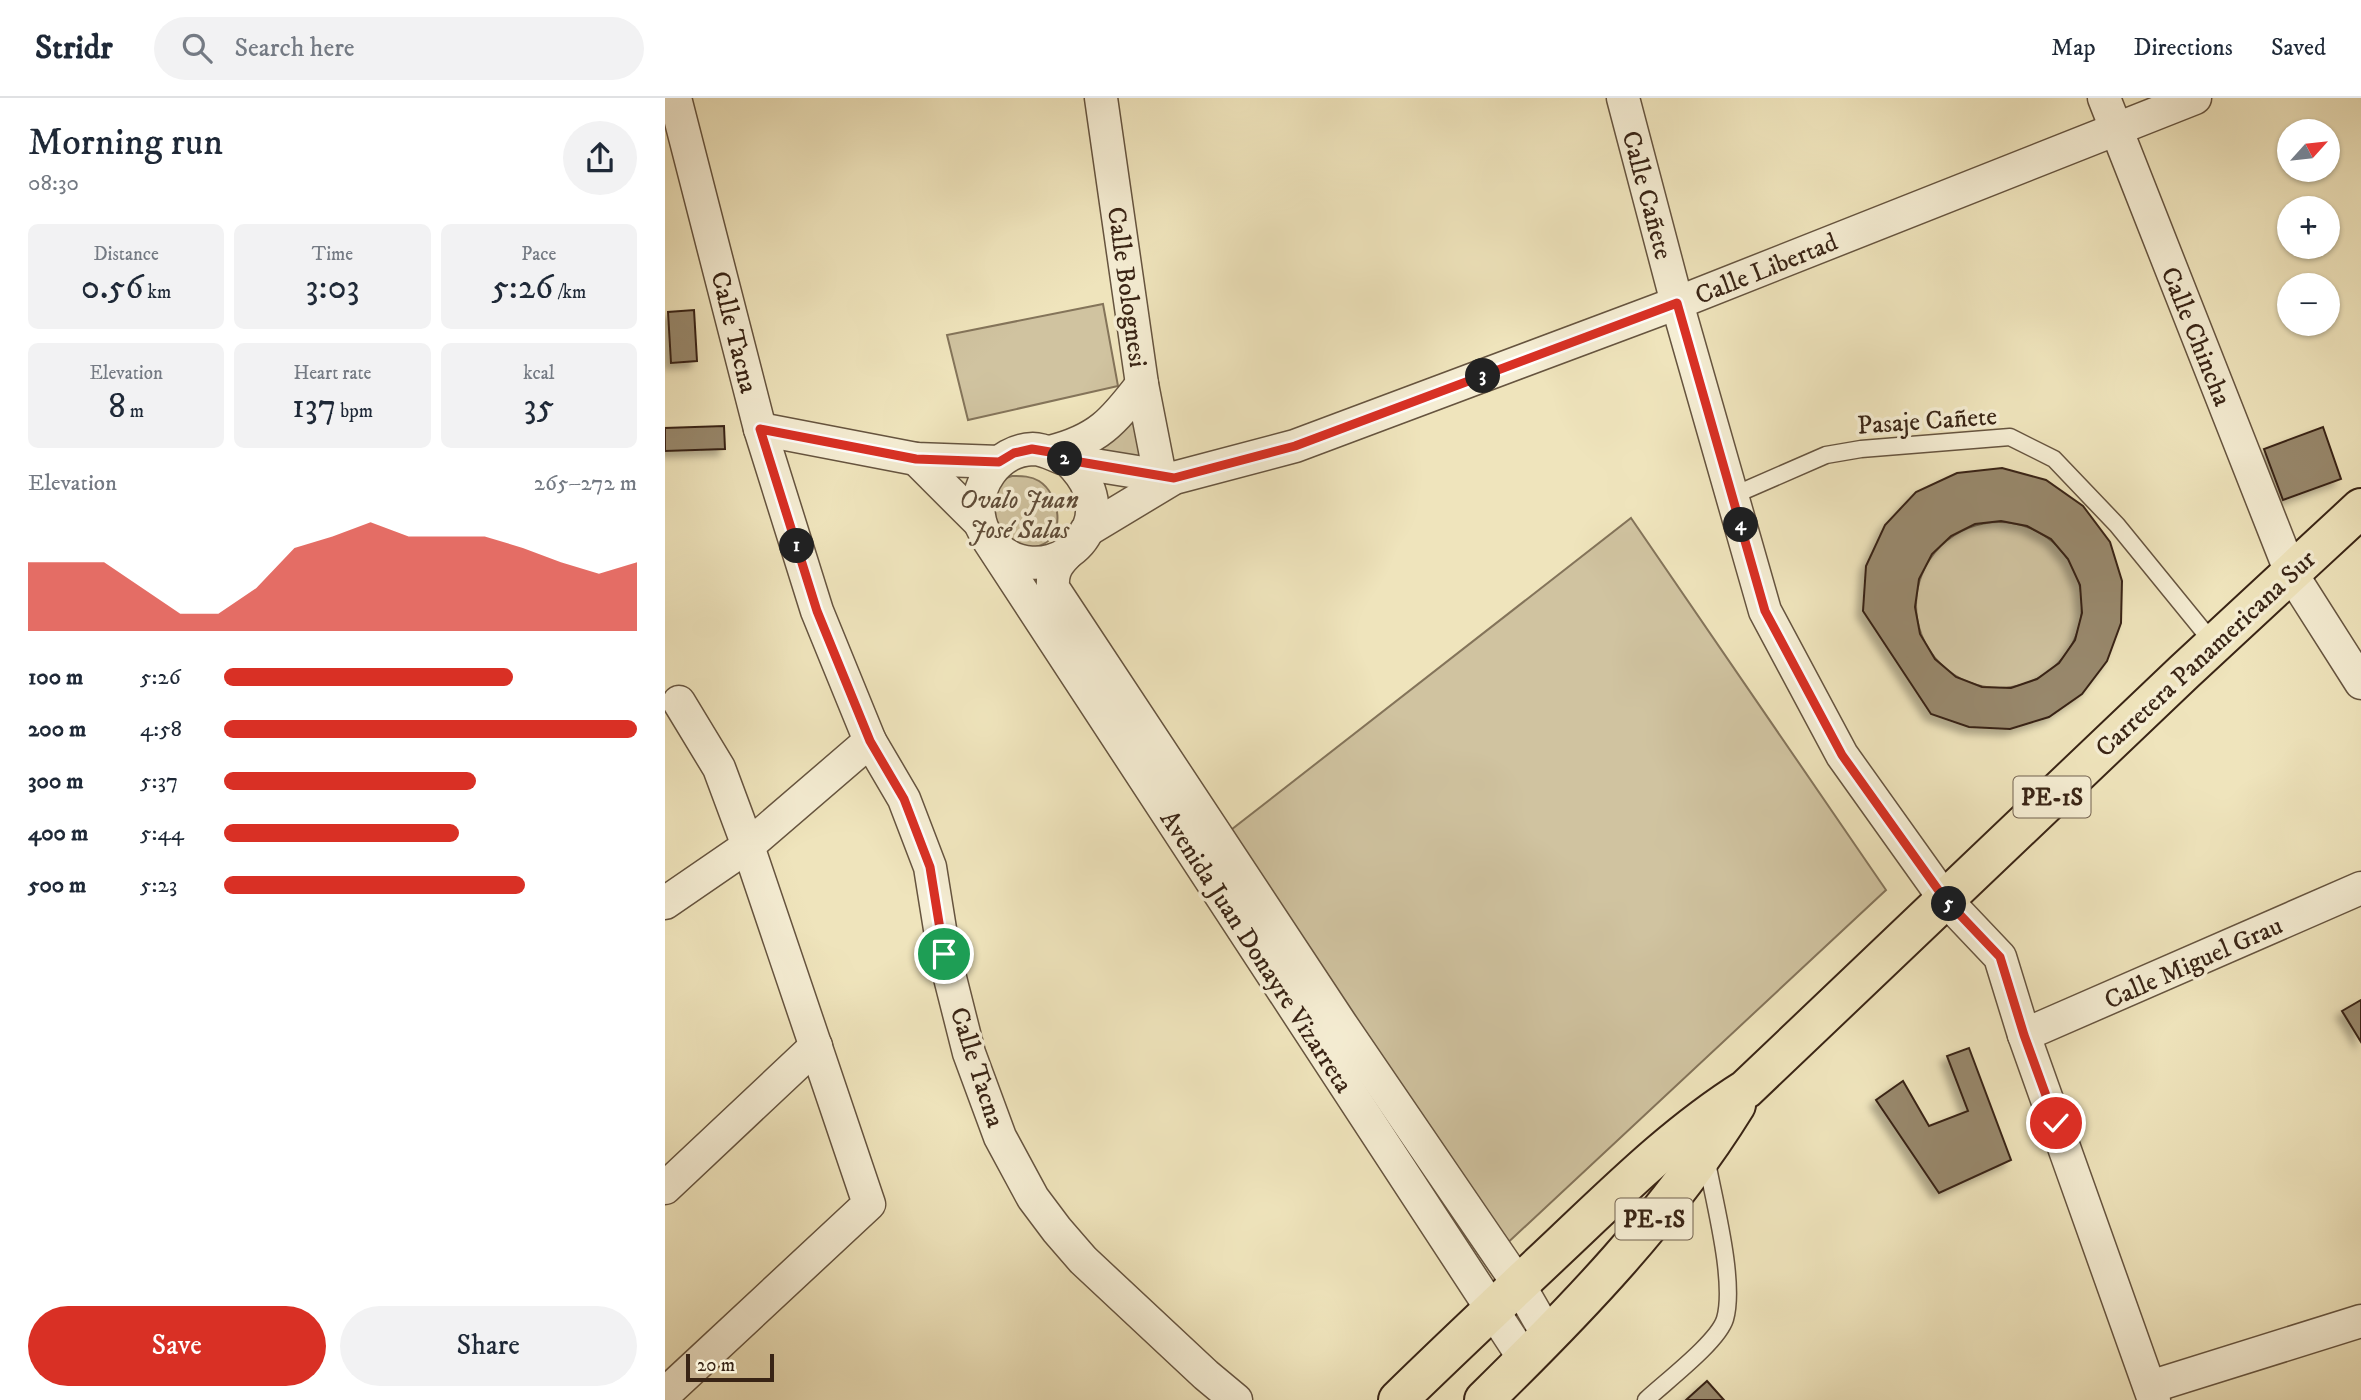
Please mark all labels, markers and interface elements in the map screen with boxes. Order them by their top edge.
search box [154,17,644,80]
text: Stridr [35,28,112,69]
icon: search [178,29,216,67]
text: Search here [234,32,355,65]
text: Map [2051,33,2096,63]
text: Directions [2134,33,2233,63]
text: Saved [2271,33,2326,63]
text: Morning run [28,119,223,167]
north arrow [2277,119,2340,182]
map controls [2277,119,2340,336]
button: share [563,121,637,195]
street label: Calle Cañete [1614,127,1680,263]
text: 08:30 [28,169,79,198]
button: + [2277,196,2340,259]
street label: Calle Bolognesi [1099,205,1154,370]
street label: Calle Libertad [1691,226,1843,313]
text: Distance [93,243,159,266]
text: Time [312,243,353,266]
text: Pace [521,243,556,266]
street label: Calle Chincha [2153,262,2238,411]
text: 0.56 [81,266,143,310]
text: 3:03 [305,266,360,310]
text: 5:26 [491,266,553,310]
street label: Calle Tacna [702,268,765,397]
button: − [2277,273,2340,336]
text: km [143,281,171,304]
text: /km [553,281,586,304]
pin: 3 [1465,358,1501,394]
text: Elevation [89,362,163,385]
text: Heart rate [294,362,371,385]
text: kcal [523,362,554,385]
text: 3 [1479,364,1486,387]
text: 8 [108,385,126,429]
text: 137 [292,385,336,429]
text: 35 [524,385,554,429]
text: m [126,400,144,423]
text: bpm [336,400,373,423]
street label: Pasaje Cañete [1856,400,1998,443]
pin: 2 [1047,442,1083,476]
text: 2 [1060,447,1069,470]
text: Elevation [28,469,117,498]
text: 265–272 m [534,469,637,498]
park label: Ovalo Juan José Salas [959,484,1079,547]
pin: 4 [1723,508,1759,542]
text: 4 [1735,513,1746,536]
pin: 1 [779,528,815,564]
text: 1 [793,534,800,557]
street label: Carretera Panamericana Sur [2089,543,2323,765]
text: 100 m [28,663,83,692]
text: 5:26 [140,663,181,692]
text: 200 m [28,715,86,744]
text: 4:58 [140,715,182,744]
text: 300 m [28,767,84,796]
text: 5:37 [140,767,178,796]
road number: PE-1S [2013,776,2091,818]
street label: Avenida Juan Donayre Vizarreta [1152,804,1360,1099]
text: 400 m [28,819,88,848]
text: 5:44 [140,819,184,848]
text: 500 m [28,871,86,900]
text: 5:23 [140,871,177,900]
pin: 5 [1931,886,1967,922]
text: 5 [1944,892,1953,915]
street label: Calle Miguel Grau [2099,909,2288,1017]
pin [914,924,974,984]
icon: arrive [925,935,963,973]
street label: Calle Tacna [942,1003,1011,1132]
pin [2026,1093,2086,1153]
icon: check [2037,1104,2075,1142]
road number: PE-1S [1615,1198,1693,1240]
button: Save [28,1306,326,1386]
button: Share [340,1306,637,1386]
scale bar [686,1351,773,1383]
text: 20 m [697,1354,735,1377]

